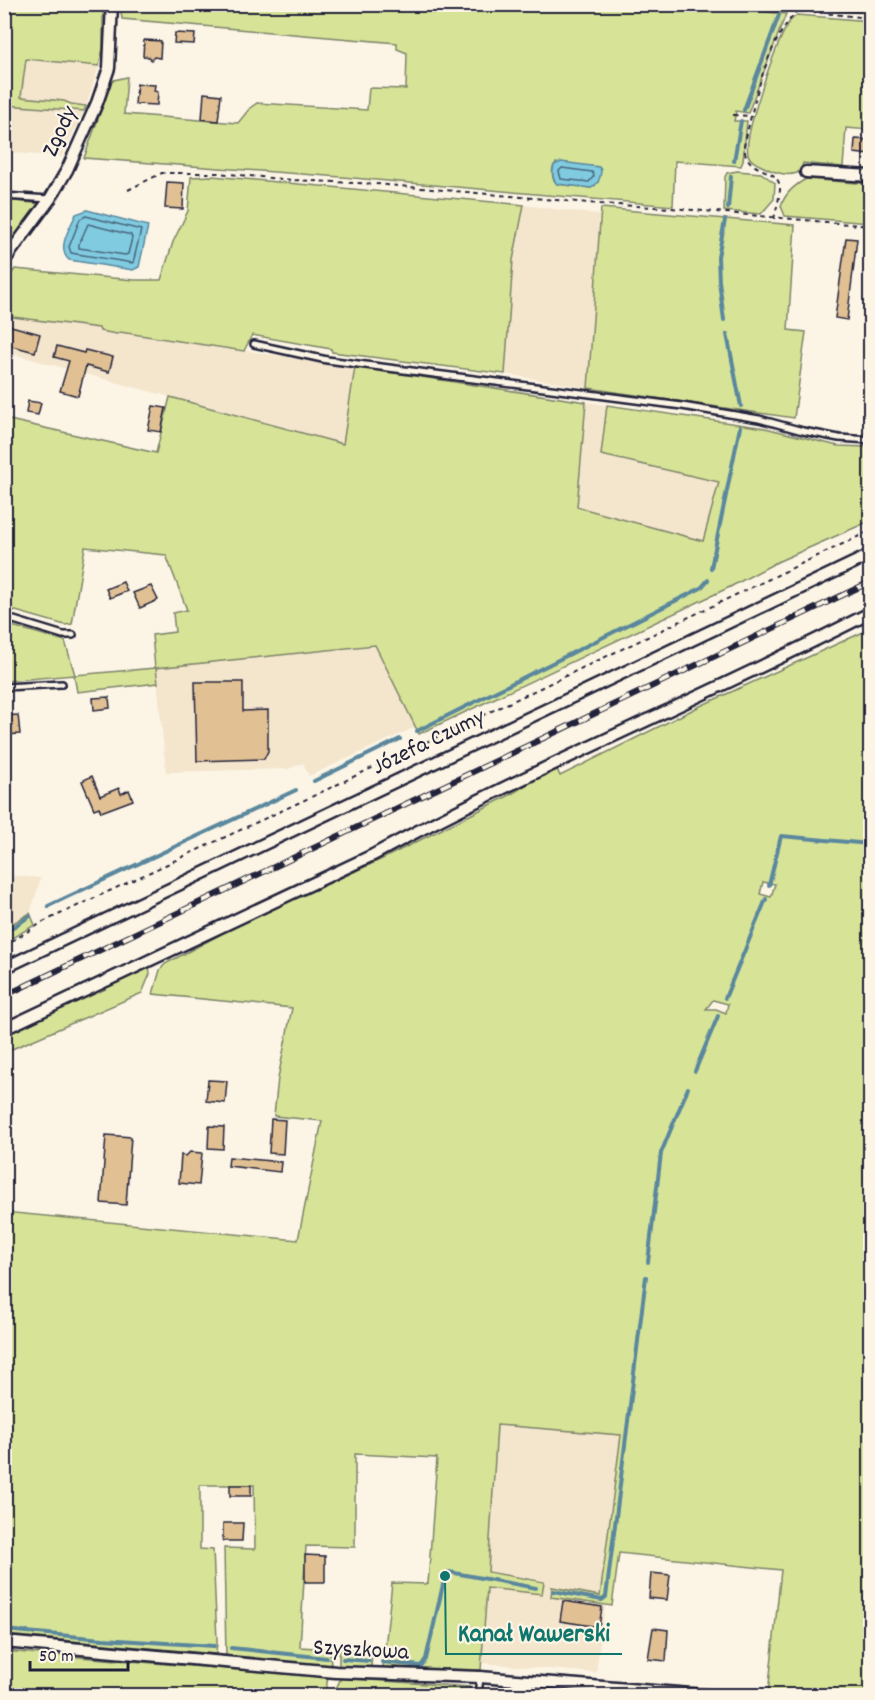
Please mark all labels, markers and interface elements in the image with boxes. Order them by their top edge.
street label: Zgody [34,100,88,163]
street label: Józefa Czumy [367,700,492,785]
callout: Kanał Wawerski [446,1610,622,1654]
text: Kanał Wawerski [458,1617,610,1654]
street label: Szyszkowa [312,1632,411,1671]
scale bar [30,1634,128,1672]
text: 50 m [39,1645,74,1670]

